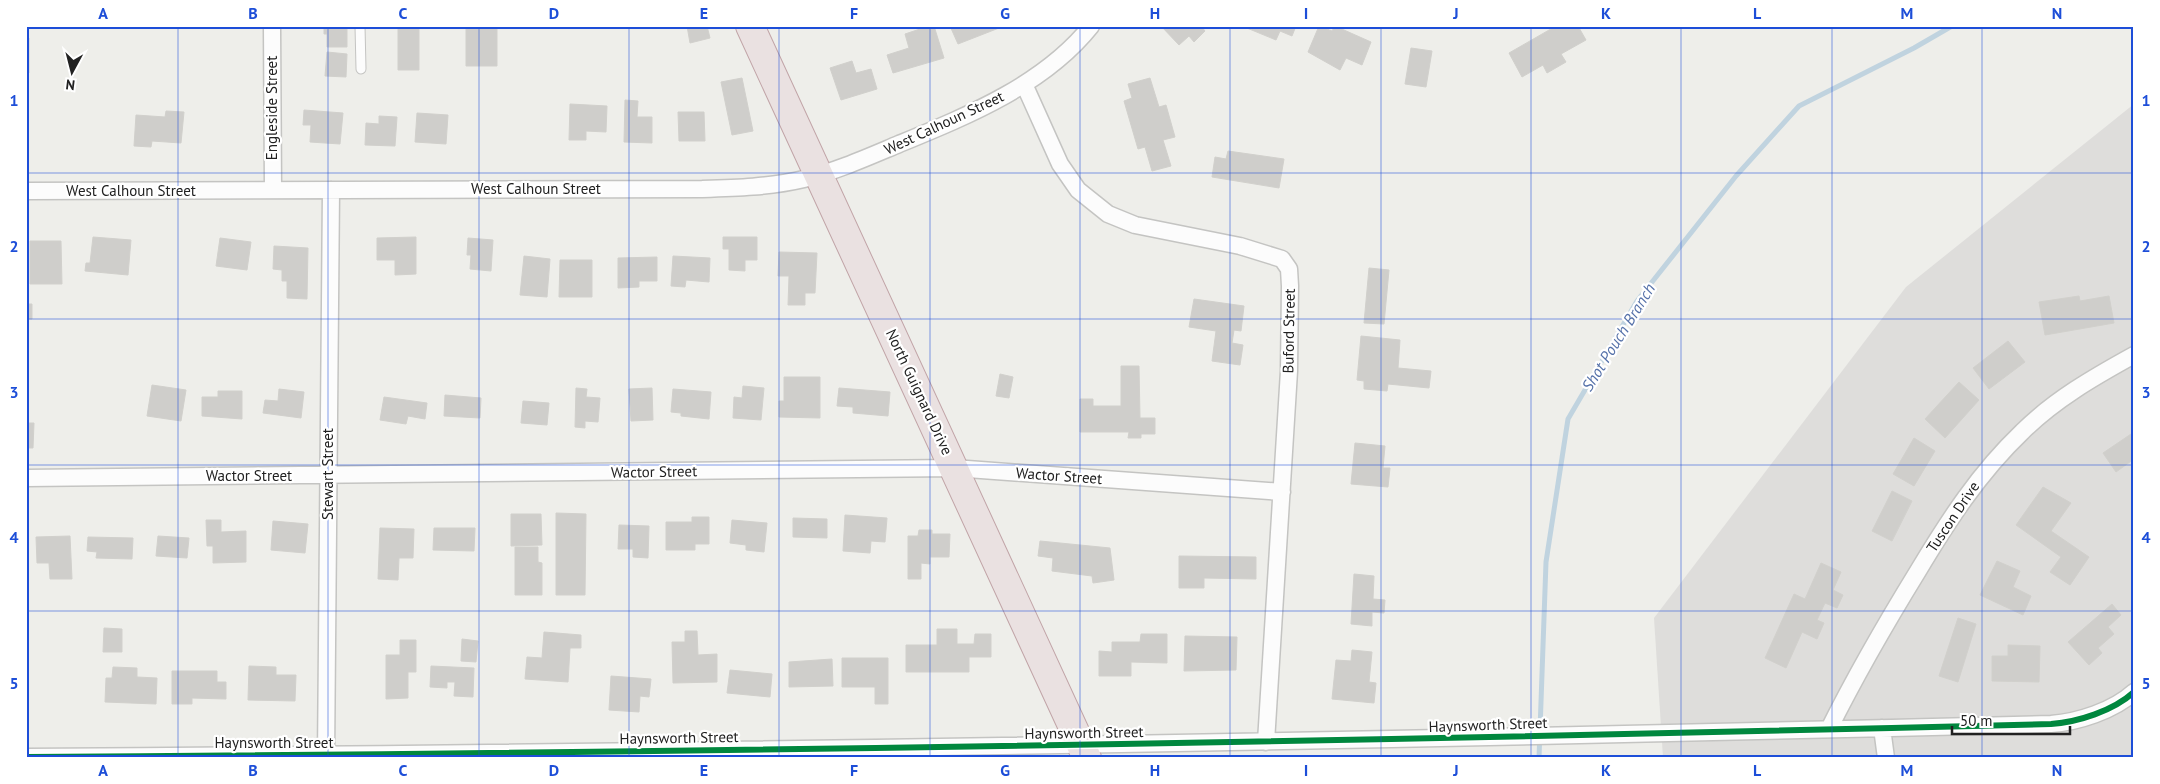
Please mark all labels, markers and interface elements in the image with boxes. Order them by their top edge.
text: A [98,3,108,23]
text: B [248,3,258,23]
text: C [399,3,408,23]
text: D [549,3,559,23]
text: E [700,3,708,23]
text: F [850,3,858,23]
text: G [1000,3,1010,23]
text: H [1150,3,1160,23]
text: I [1304,3,1308,23]
text: J [1452,3,1459,23]
text: K [1601,3,1611,23]
text: L [1753,3,1762,23]
text: M [1901,3,1913,23]
text: N [2052,3,2062,23]
north arrow [48,48,98,98]
street label: Engleside Street [262,56,281,160]
text: N [65,75,76,94]
street label: West Calhoun Street [881,87,1007,159]
text: 1 [9,90,19,110]
text: 1 [2141,90,2151,110]
street label: West Calhoun Street [471,179,601,198]
street label: West Calhoun Street [66,181,196,200]
text: 2 [9,236,19,256]
text: 2 [2141,236,2151,256]
water label: Shot Pouch Branch [1577,279,1659,395]
street label: Buford Street [1278,288,1299,374]
street label: North Guignard Drive [882,326,957,458]
text: 3 [9,382,19,402]
text: 3 [2141,382,2151,402]
street label: Stewart Street [318,428,337,520]
street label: Wactor Street [611,461,697,482]
street label: Wactor Street [1015,463,1103,488]
street label: Wactor Street [206,466,292,485]
street label: Tuscon Drive [1922,478,1983,556]
text: 4 [9,527,19,547]
text: 4 [2141,527,2151,547]
text: 5 [9,673,19,693]
text: 5 [2141,673,2151,693]
scale bar [1952,704,2070,736]
text: 50 m [1960,711,1993,730]
street label: Haynsworth Street [1428,713,1548,736]
street label: Haynsworth Street [1024,722,1144,743]
street label: Haynsworth Street [619,727,739,748]
street label: Haynsworth Street [214,733,334,752]
text: A [98,760,108,780]
text: B [248,760,258,780]
text: C [399,760,408,780]
text: D [549,760,559,780]
text: E [700,760,708,780]
text: F [850,760,858,780]
text: G [1000,760,1010,780]
text: H [1150,760,1160,780]
text: I [1304,760,1308,780]
text: J [1452,760,1459,780]
text: K [1601,760,1611,780]
text: L [1753,760,1762,780]
text: M [1901,760,1913,780]
text: N [2052,760,2062,780]

